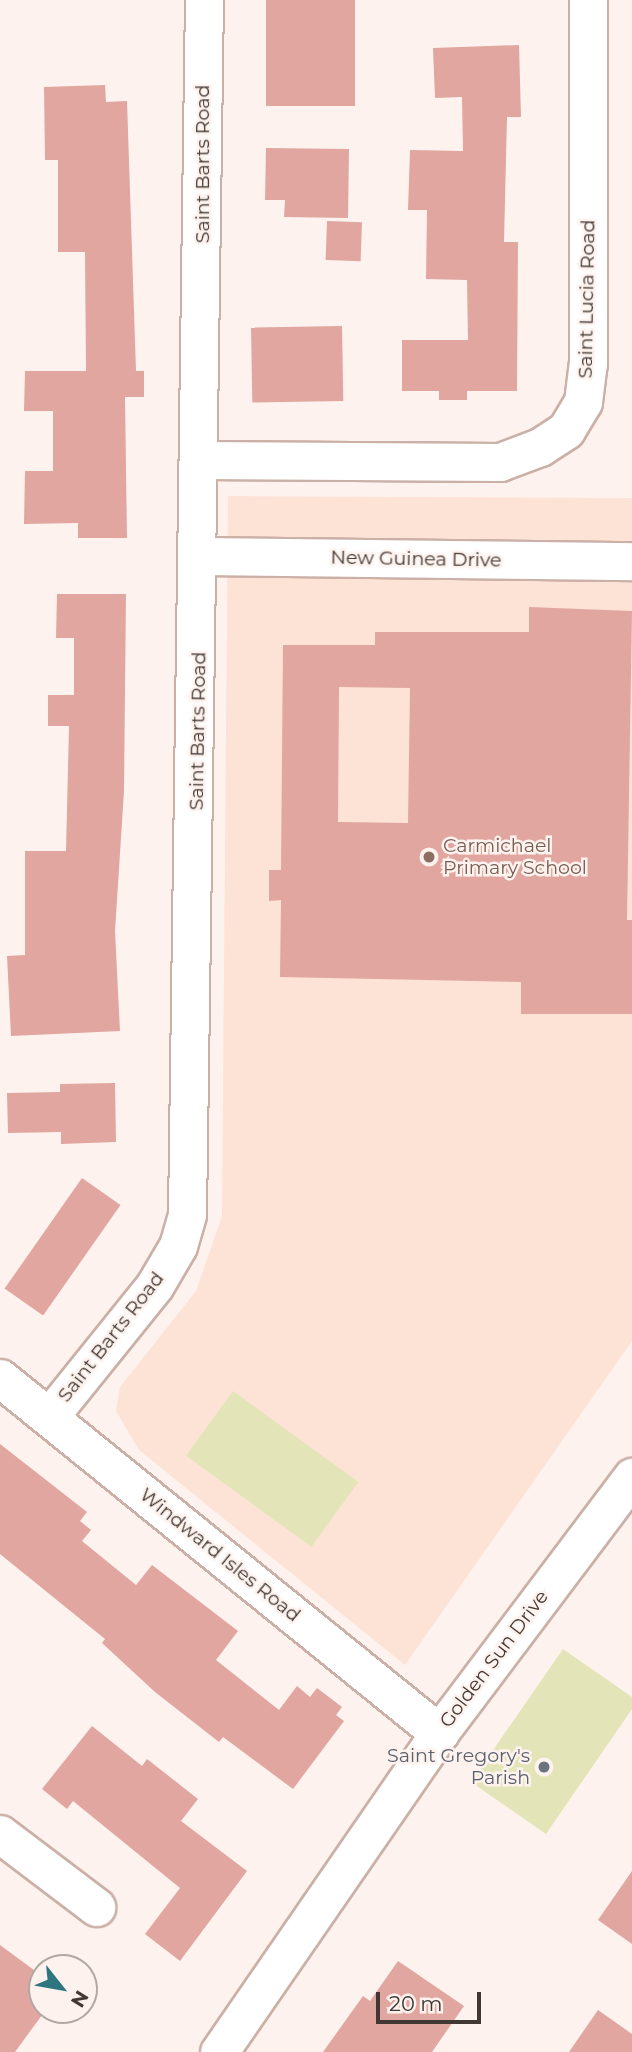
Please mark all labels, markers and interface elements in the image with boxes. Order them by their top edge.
street label: Saint Barts Road [192,85,214,243]
street label: Saint Lucia Road [574,219,600,379]
street label: New Guinea Drive [330,546,502,572]
street label: Saint Barts Road [185,652,211,810]
place label: Carmichael Primary School [443,835,587,879]
marker: Carmichael Primary School [421,849,437,865]
street label: Saint Barts Road [53,1267,169,1407]
street label: Windward Isles Road [135,1483,305,1627]
street label: Golden Sun Drive [435,1586,553,1732]
place label: Saint Gregory's Parish [387,1745,530,1789]
marker: Saint Gregory's Parish [536,1759,552,1775]
north arrow [28,1954,98,2024]
scale bar [380,1979,485,2023]
text: N [66,1987,94,2012]
text: 20 m [389,1991,443,2016]

